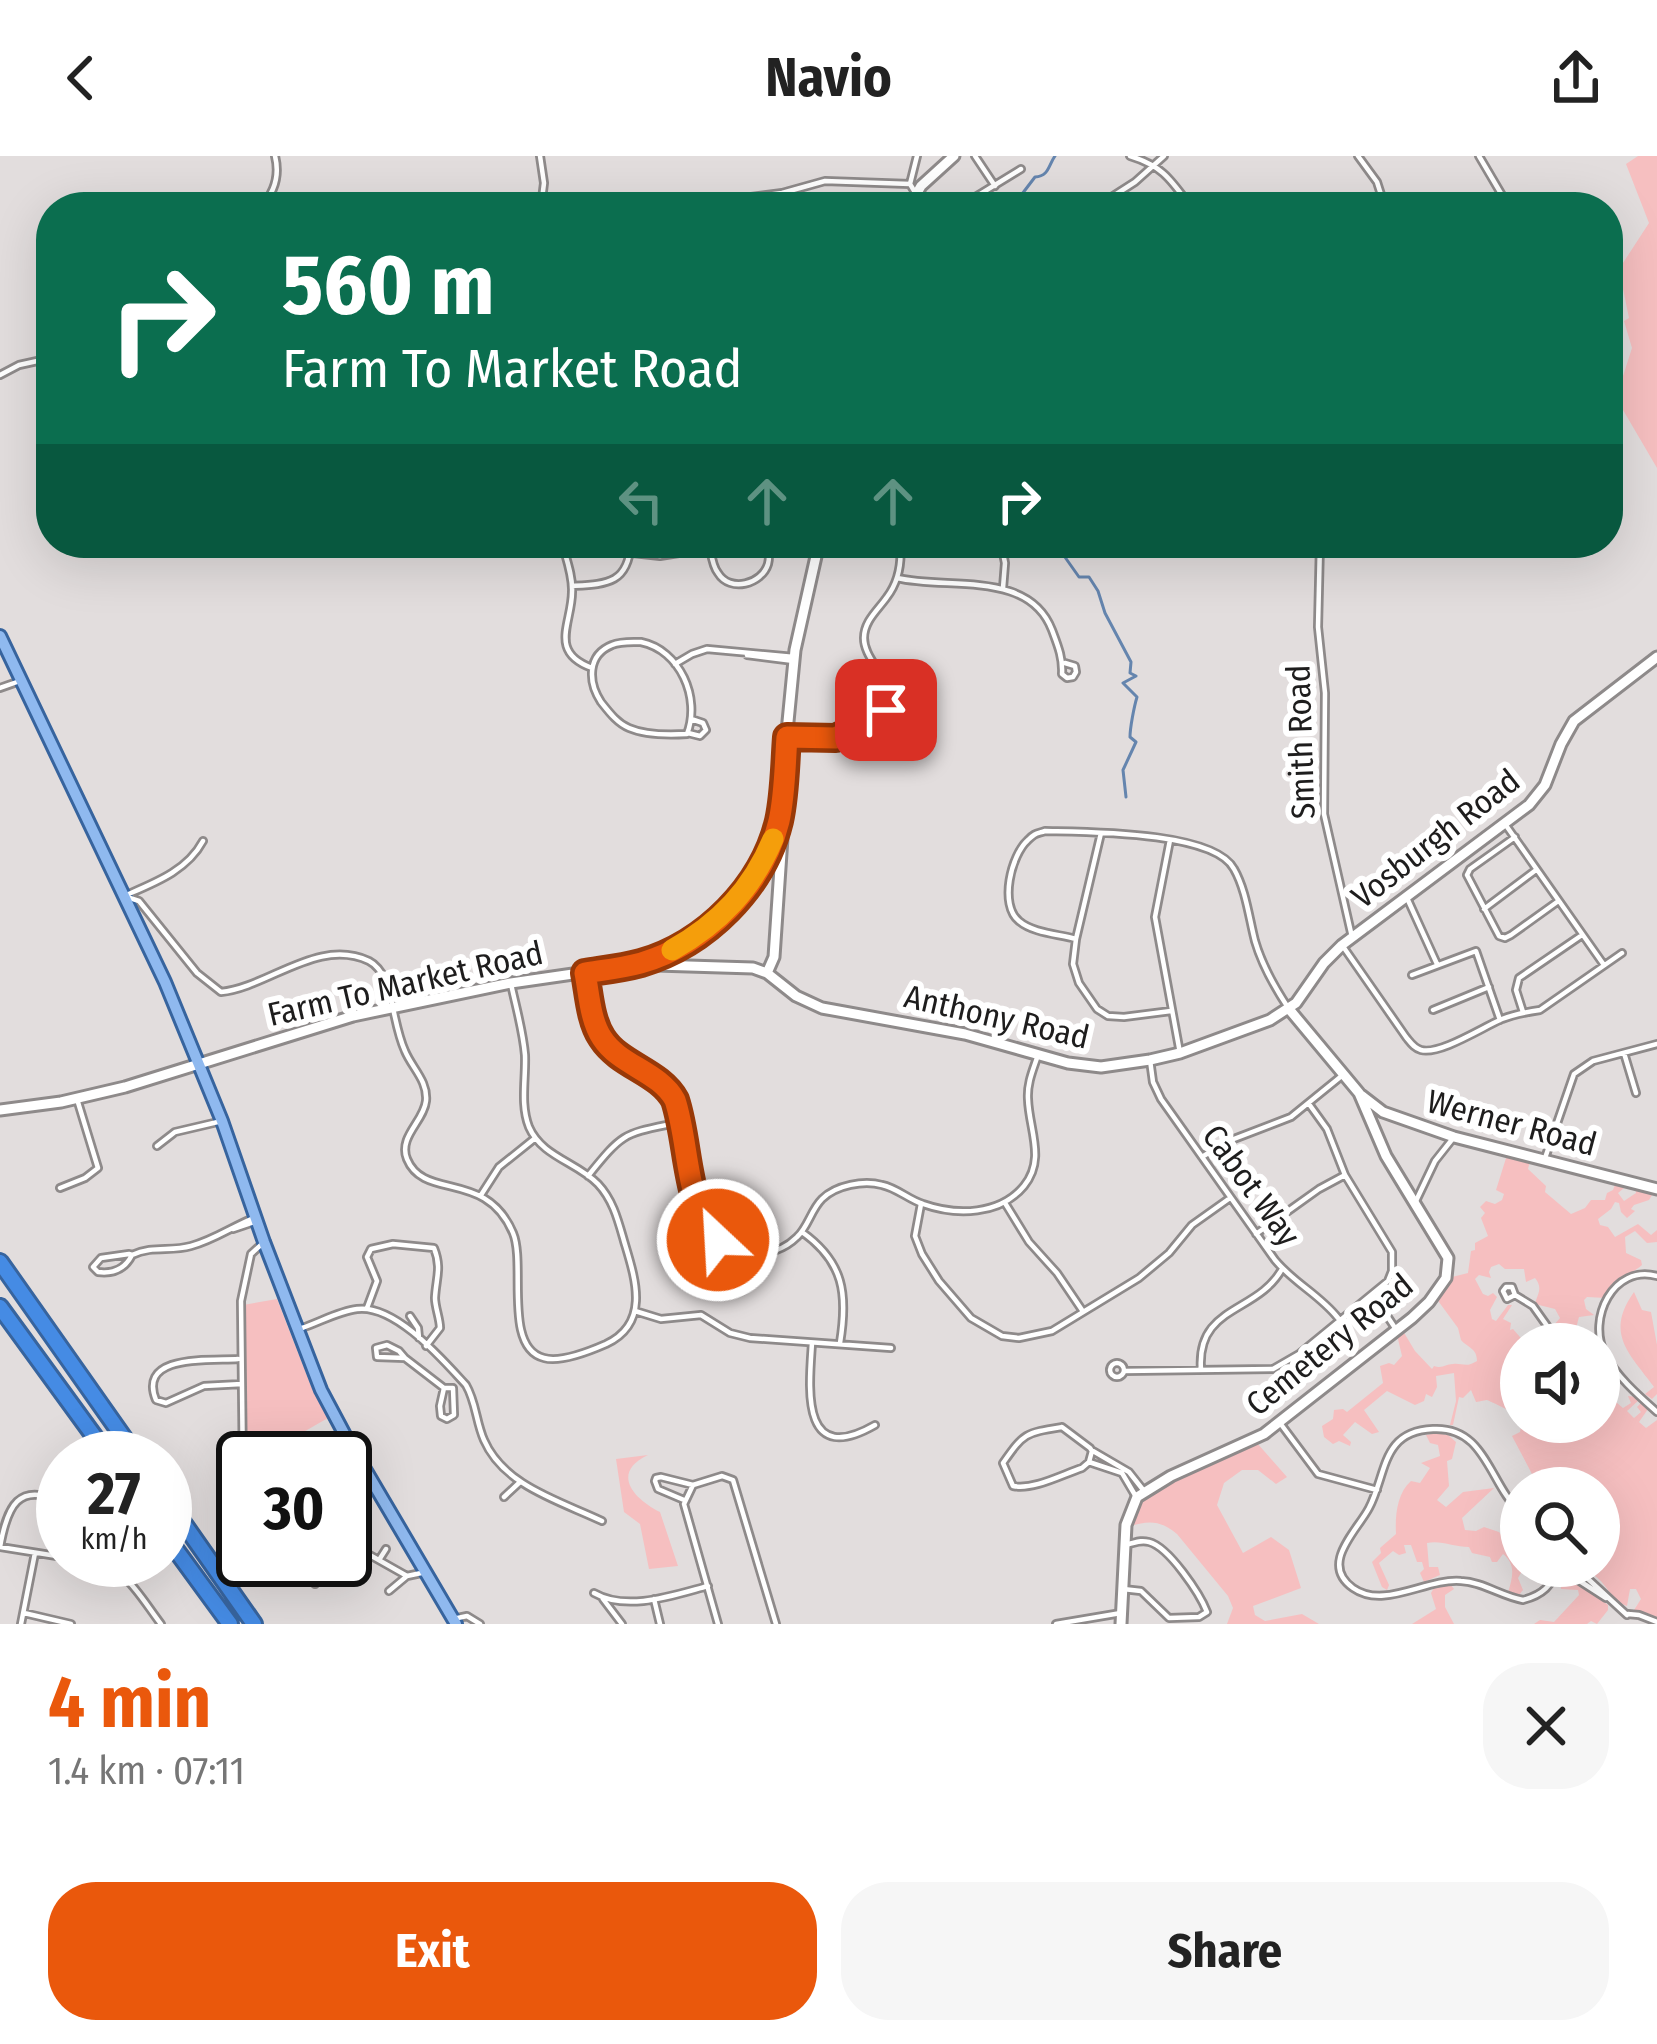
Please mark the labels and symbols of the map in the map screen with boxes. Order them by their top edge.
pin [835,659,937,761]
street label: Smith Road [1278,664,1324,820]
street label: Vosburgh Road [1344,761,1528,917]
street label: Farm To Market Road [264,933,547,1035]
street label: Anthony Road [901,976,1093,1058]
street label: Werner Road [1423,1081,1601,1165]
street label: Cabot Way [1194,1117,1309,1254]
position arrow [655,1177,781,1303]
street label: Cemetery Road [1238,1265,1421,1424]
speed limit sign: 30 [216,1431,372,1587]

